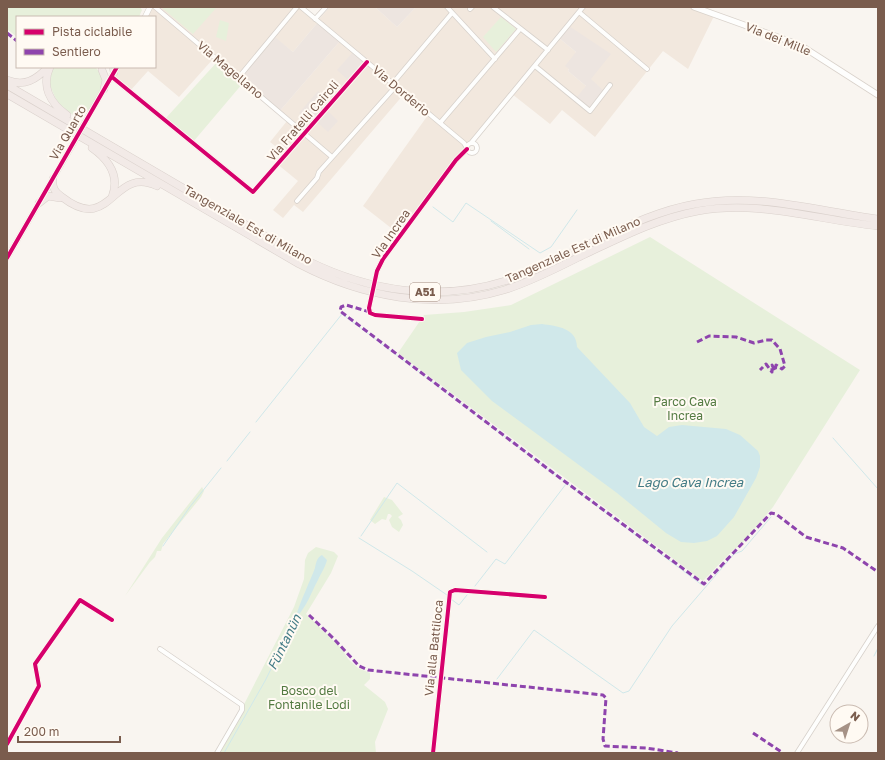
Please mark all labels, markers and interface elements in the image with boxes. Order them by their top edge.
legend [16,16,156,68]
street label: Via dei Mille [743,19,813,59]
text: Pista ciclabile [52,24,132,39]
street label: Via Magellano [194,38,266,102]
text: Sentiero [52,44,101,59]
street label: Via Dorderio [369,62,433,119]
street label: Via Fratelli Cairoli [263,77,342,164]
street label: Via Quarto [46,103,89,163]
street label: Tangenziale Est di Milano [181,182,315,268]
street label: Via Increa [368,206,413,261]
street label: Tangenziale Est di Milano [503,213,642,286]
road number: A51 [410,283,440,301]
park label: Parco Cava Increa [653,394,717,423]
water label: Lago Cava Increa [637,474,744,490]
street label: Via alla Battiloca [421,599,446,697]
water label: Füntanün [264,611,305,672]
park label: Bosco del Fontanile Lodi [268,683,350,712]
north arrow [829,704,869,744]
text: N [848,708,863,724]
scale bar [18,718,120,744]
text: 200 m [24,724,59,739]

